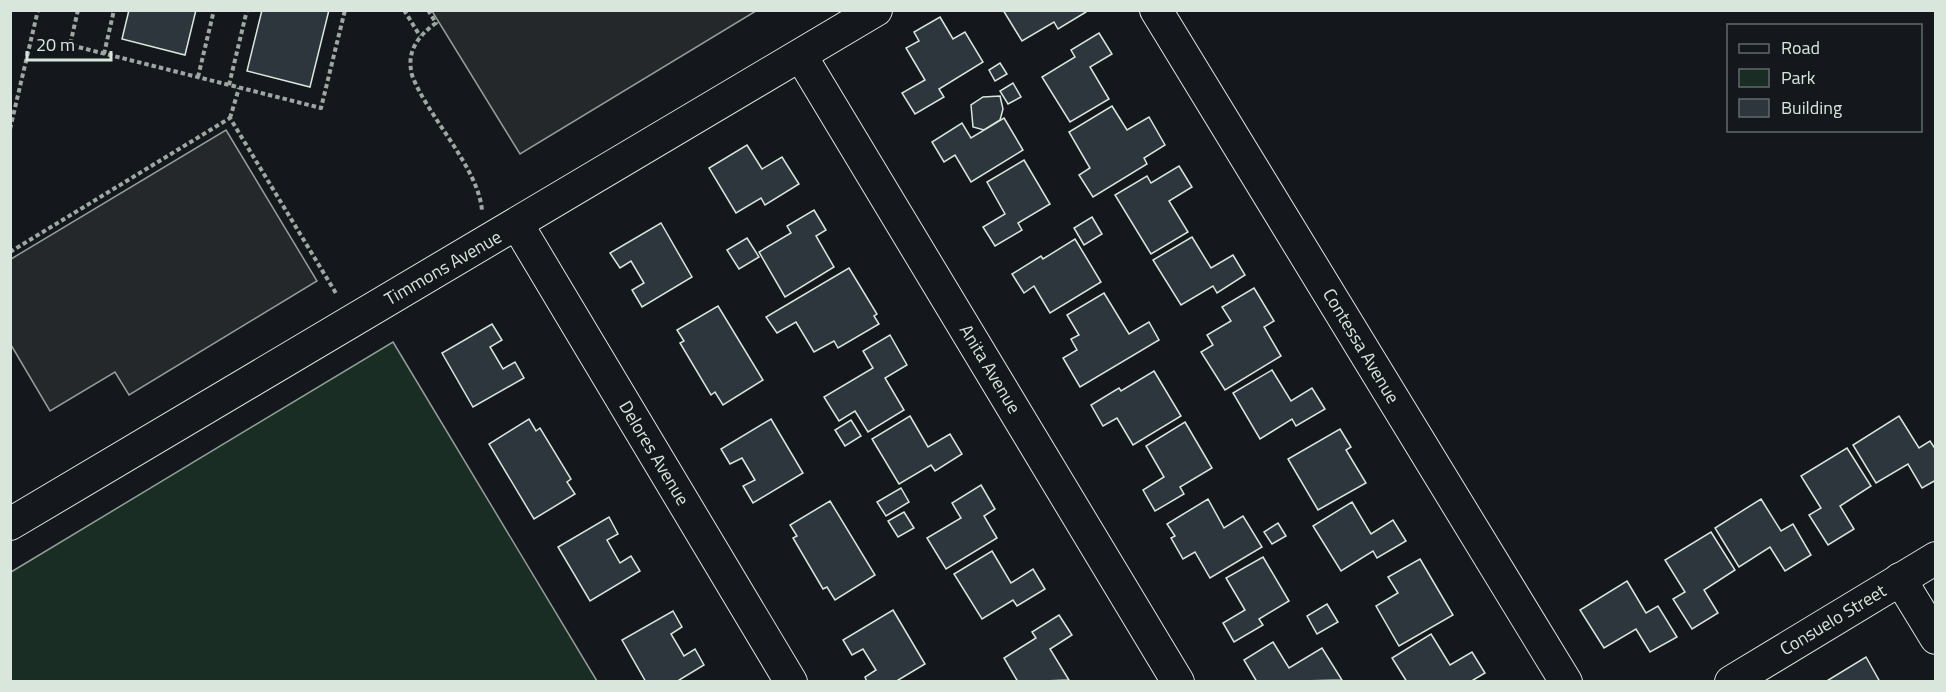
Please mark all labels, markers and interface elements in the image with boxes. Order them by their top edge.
scale bar [27,24,111,62]
legend [1727,24,1922,132]
text: 20 m [36,31,75,58]
text: Road [1781,34,1820,61]
text: Park [1781,64,1816,91]
text: Building [1781,94,1842,121]
street label: Timmons Avenue [379,223,506,312]
street label: Contessa Avenue [1316,283,1407,408]
street label: Anita Avenue [953,319,1028,419]
street label: Delores Avenue [612,395,696,510]
street label: Consuelo Street [1774,577,1892,662]

